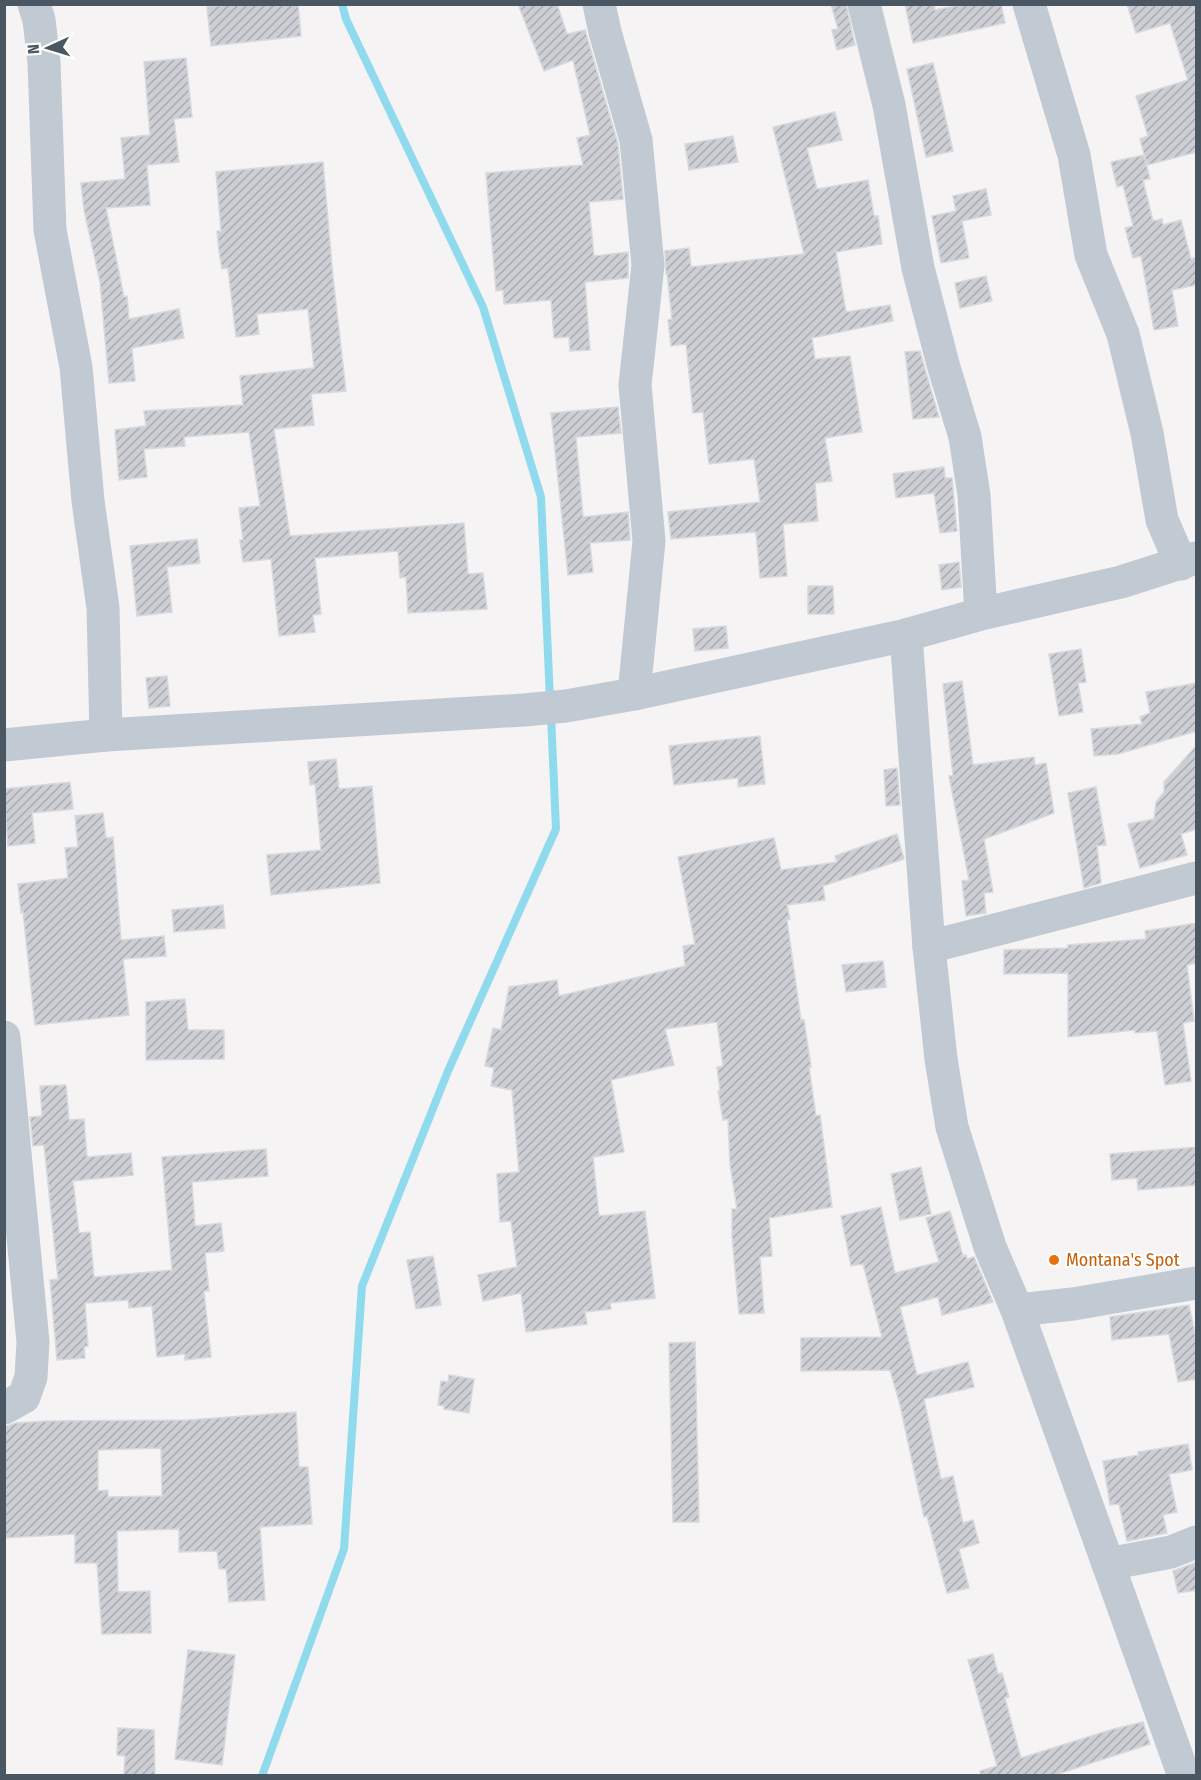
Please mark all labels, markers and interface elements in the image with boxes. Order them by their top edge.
north arrow [18,18,78,78]
text: N [24,44,43,54]
place label: Montana's Spot [1066,1249,1180,1271]
marker: Montana's Spot [1047,1253,1061,1267]

